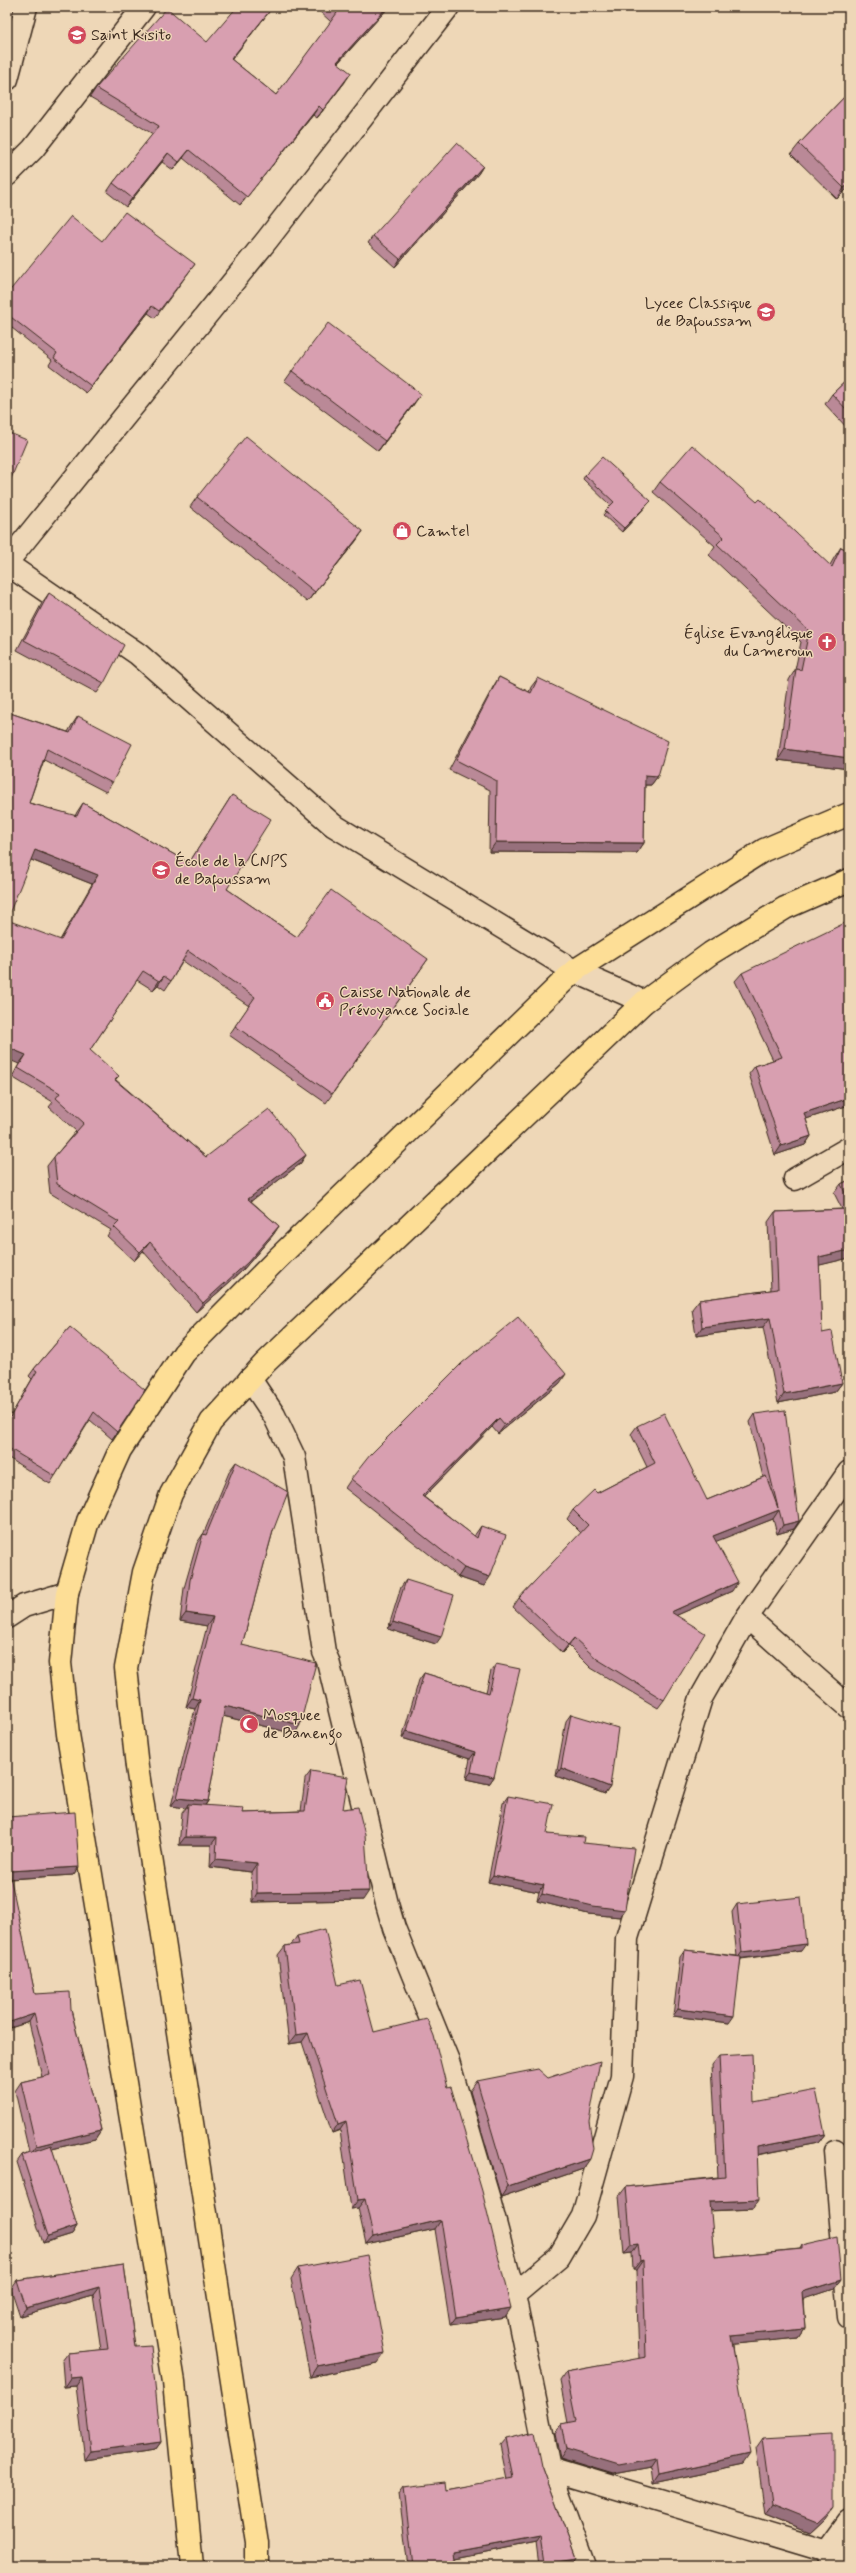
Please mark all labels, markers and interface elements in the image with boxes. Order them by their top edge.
school or university icon: Saint Kisito [66,24,88,46]
place label: Saint Kisito [91,25,171,46]
place label: Lycee Classique de Bafoussam [645,293,752,334]
school or university icon: Lycee Classique de Bafoussam [755,301,777,323]
shop icon: Camtel [391,520,413,542]
place label: Camtel [416,521,470,542]
place label: Église Evangélique du Cameroun [684,623,813,662]
church icon: Église Evangélique du Cameroun [816,631,838,653]
place label: École de la CNPS de Bafoussam [175,851,288,892]
school or university icon: École de la CNPS de Bafoussam [150,859,172,881]
place label: Caisse Nationale de Prévoyance Sociale [339,982,471,1021]
public building icon: Caisse Nationale de Prévoyance Sociale [314,990,336,1012]
place label: Mosquee de Banengo [263,1705,342,1745]
mosque icon: Mosquee de Banengo [238,1713,260,1735]

